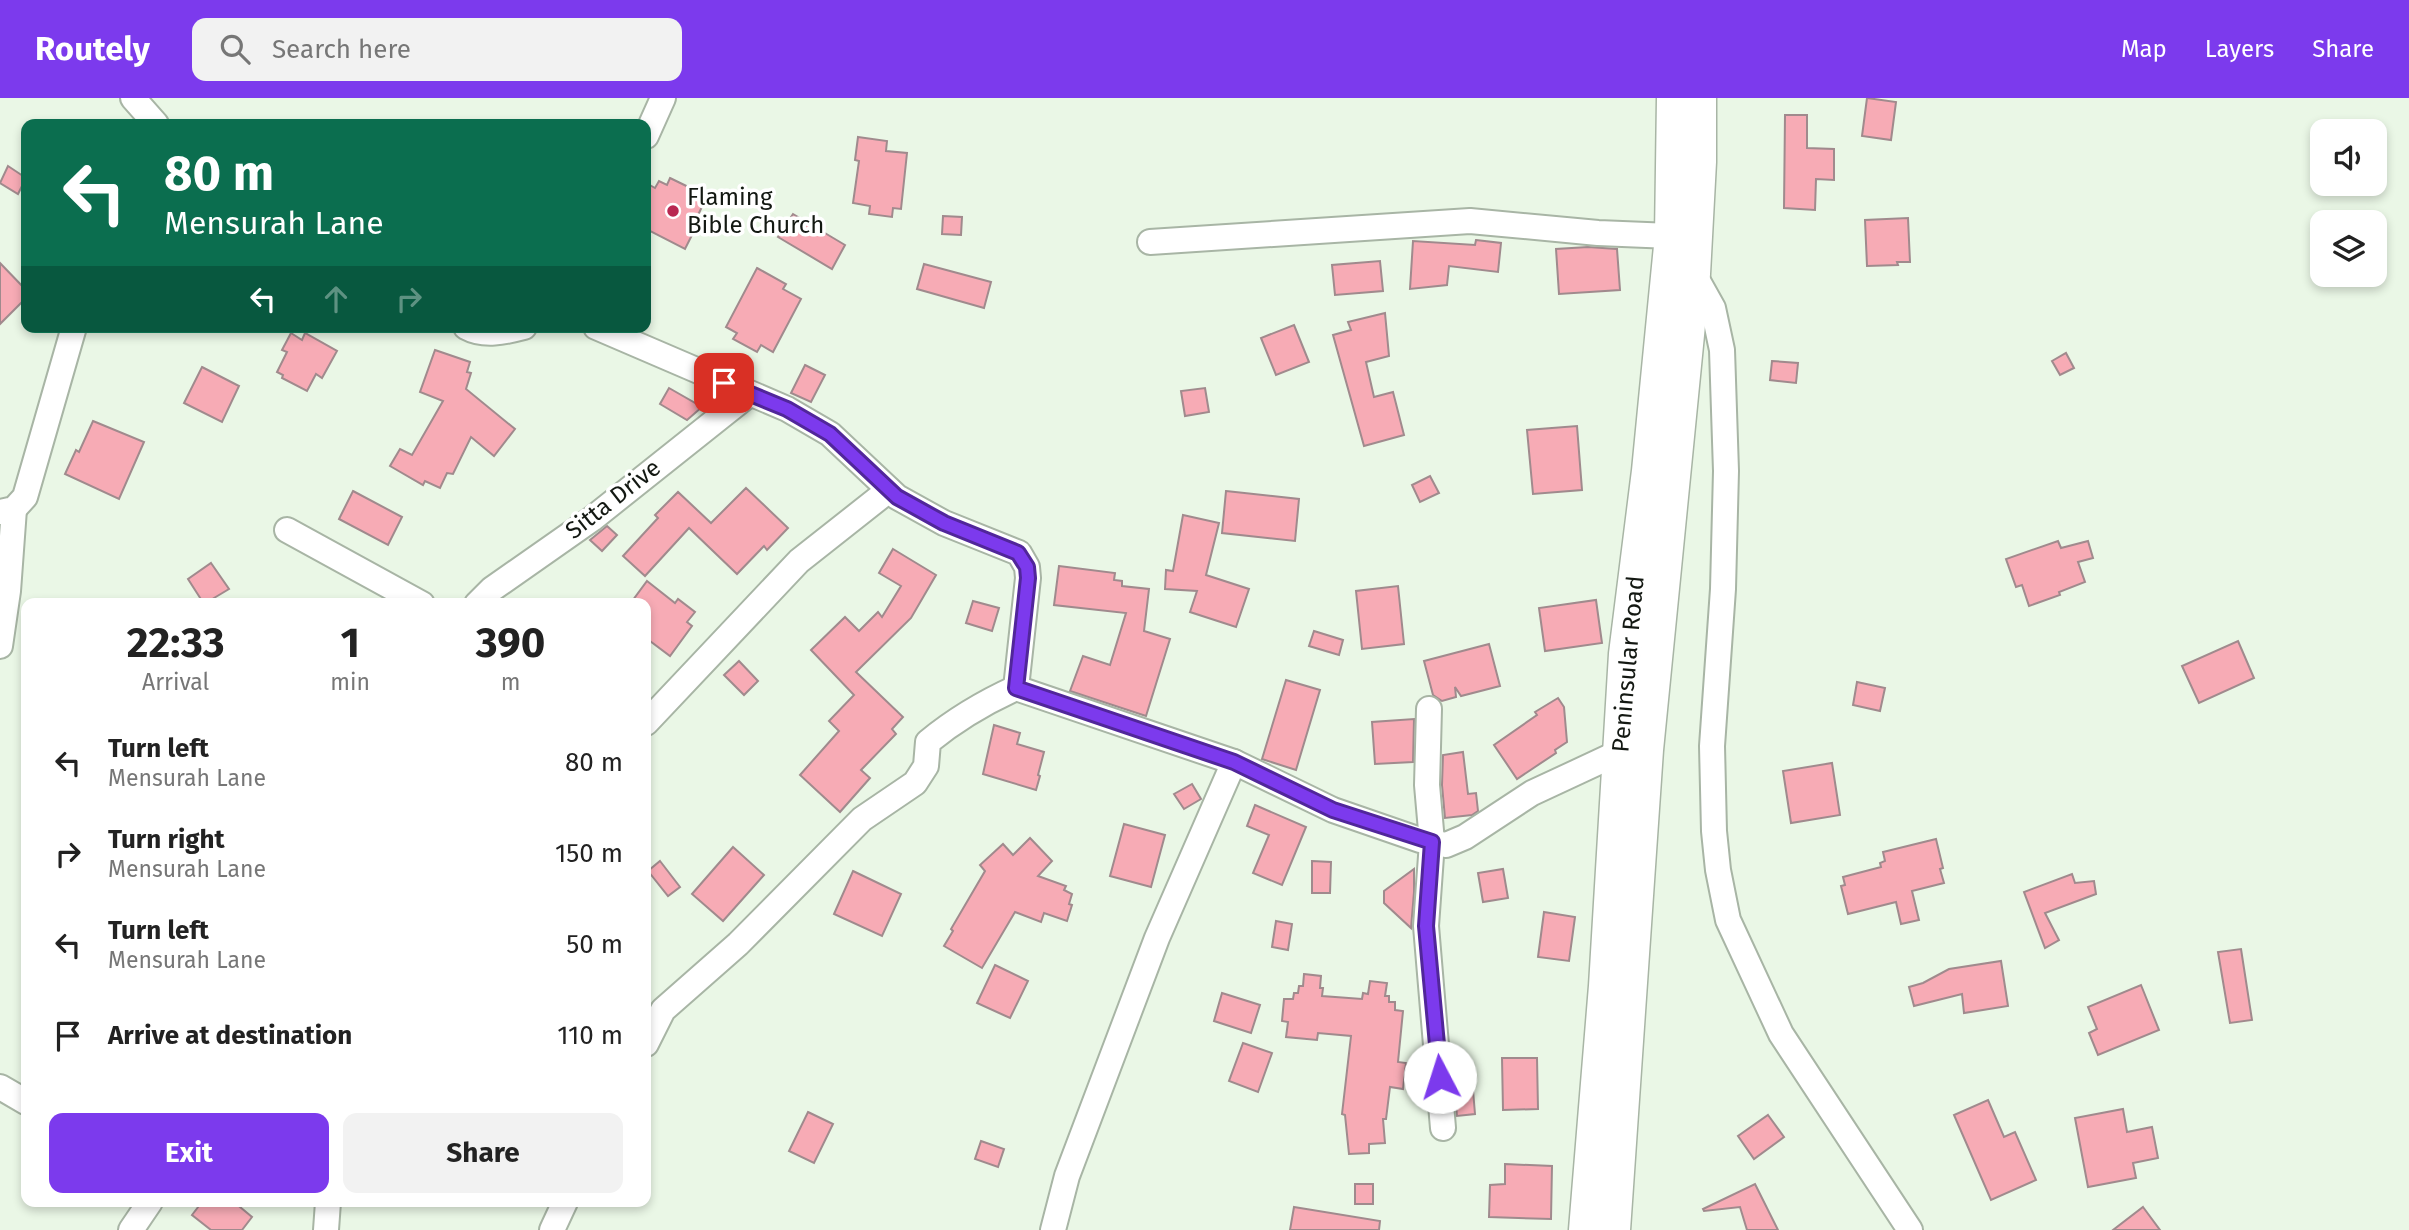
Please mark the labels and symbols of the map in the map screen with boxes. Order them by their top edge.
place label: Flaming Bible Church [687,183,824,239]
marker: Flaming Bible Church [665,203,681,219]
pin [694,353,754,413]
street label: Sitta Drive [560,453,666,545]
street label: Peninsular Road [1606,574,1650,754]
position arrow [1403,1040,1477,1114]

